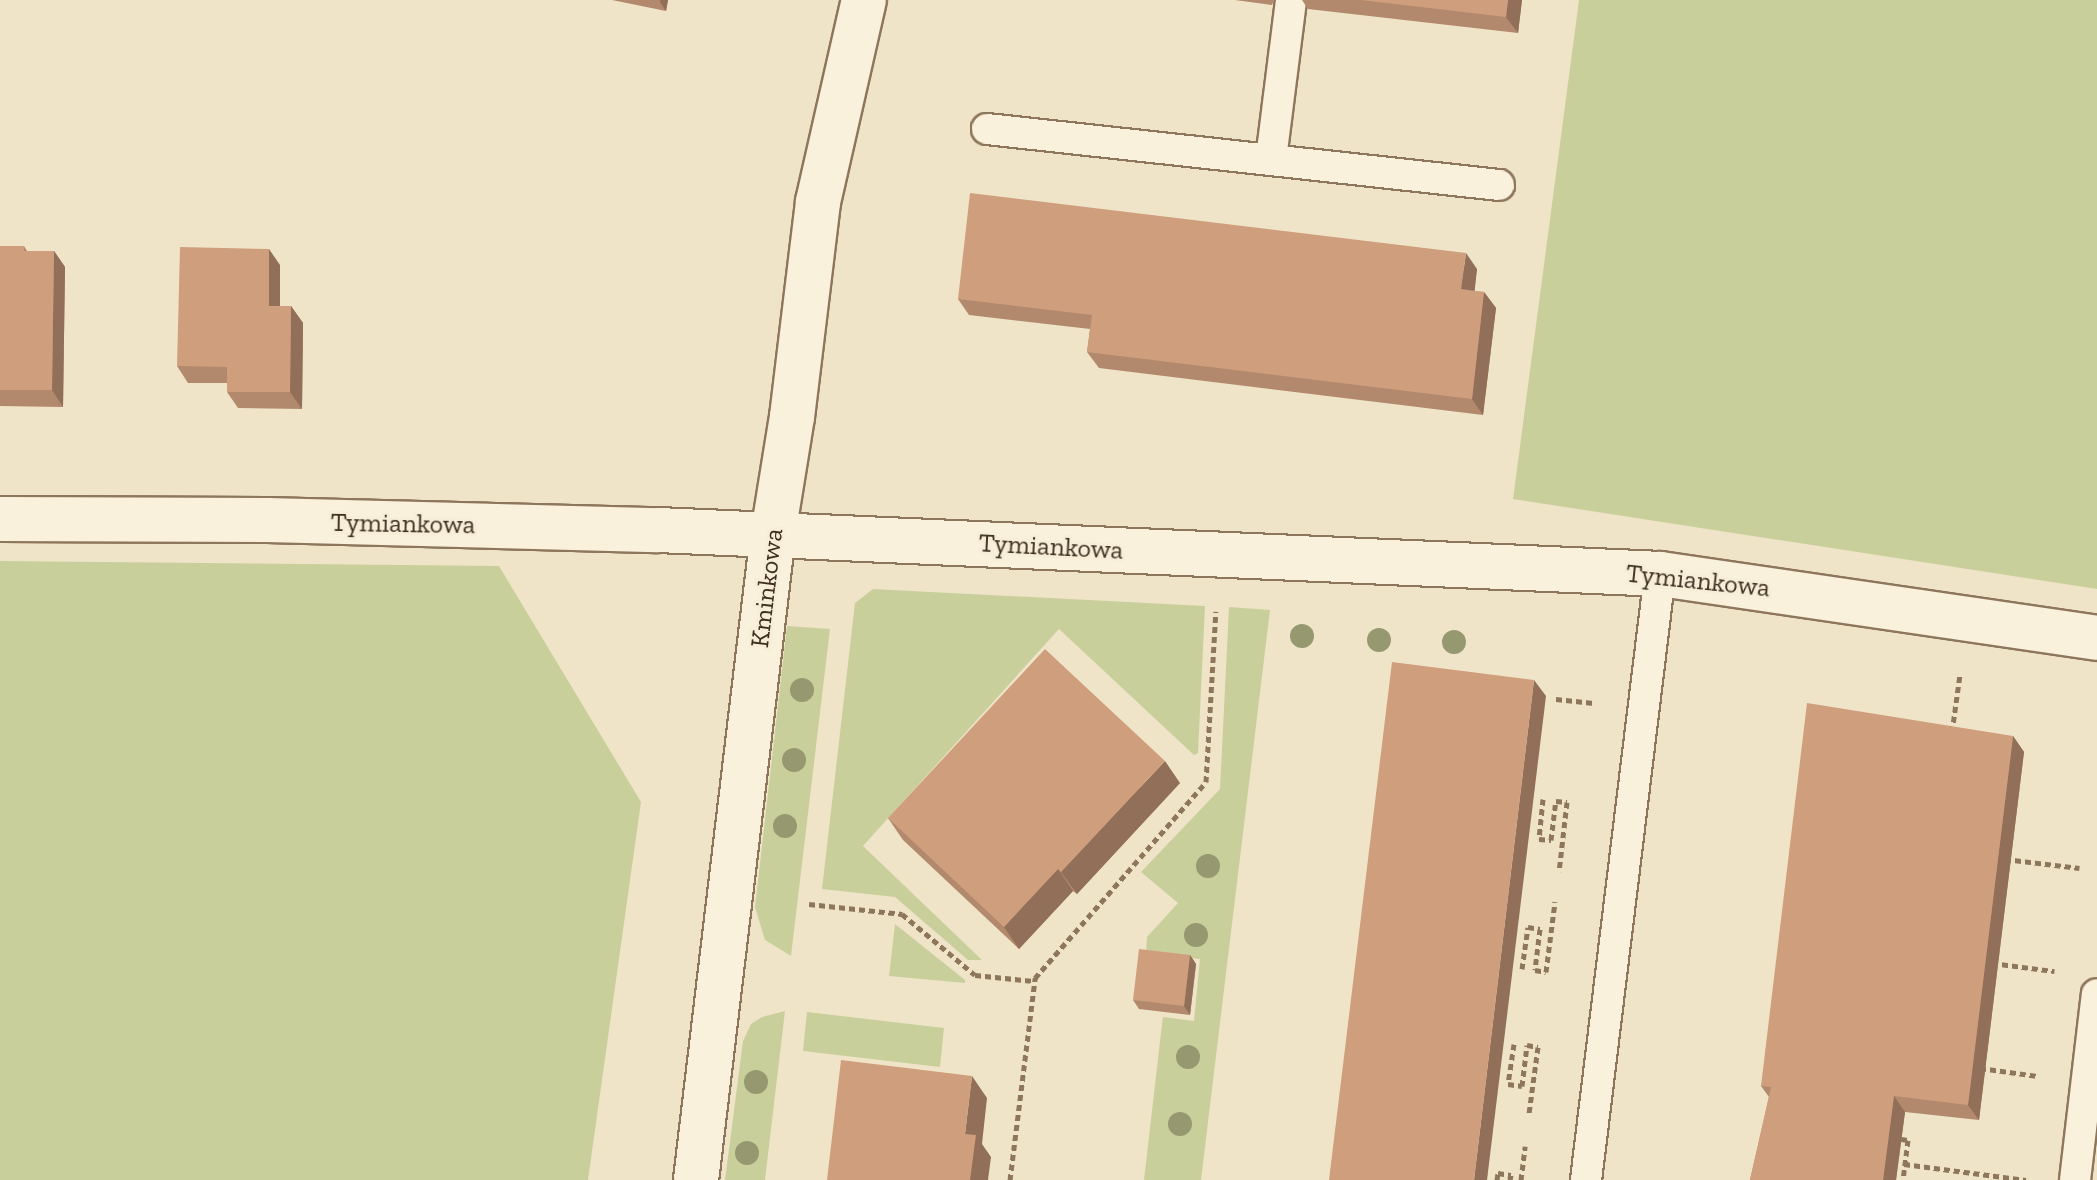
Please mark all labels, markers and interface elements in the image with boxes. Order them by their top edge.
street label: Tymiankowa [330,507,476,541]
street label: Kminkowa [744,527,790,649]
street label: Tymiankowa [978,528,1124,566]
street label: Tymiankowa [1624,558,1772,604]

